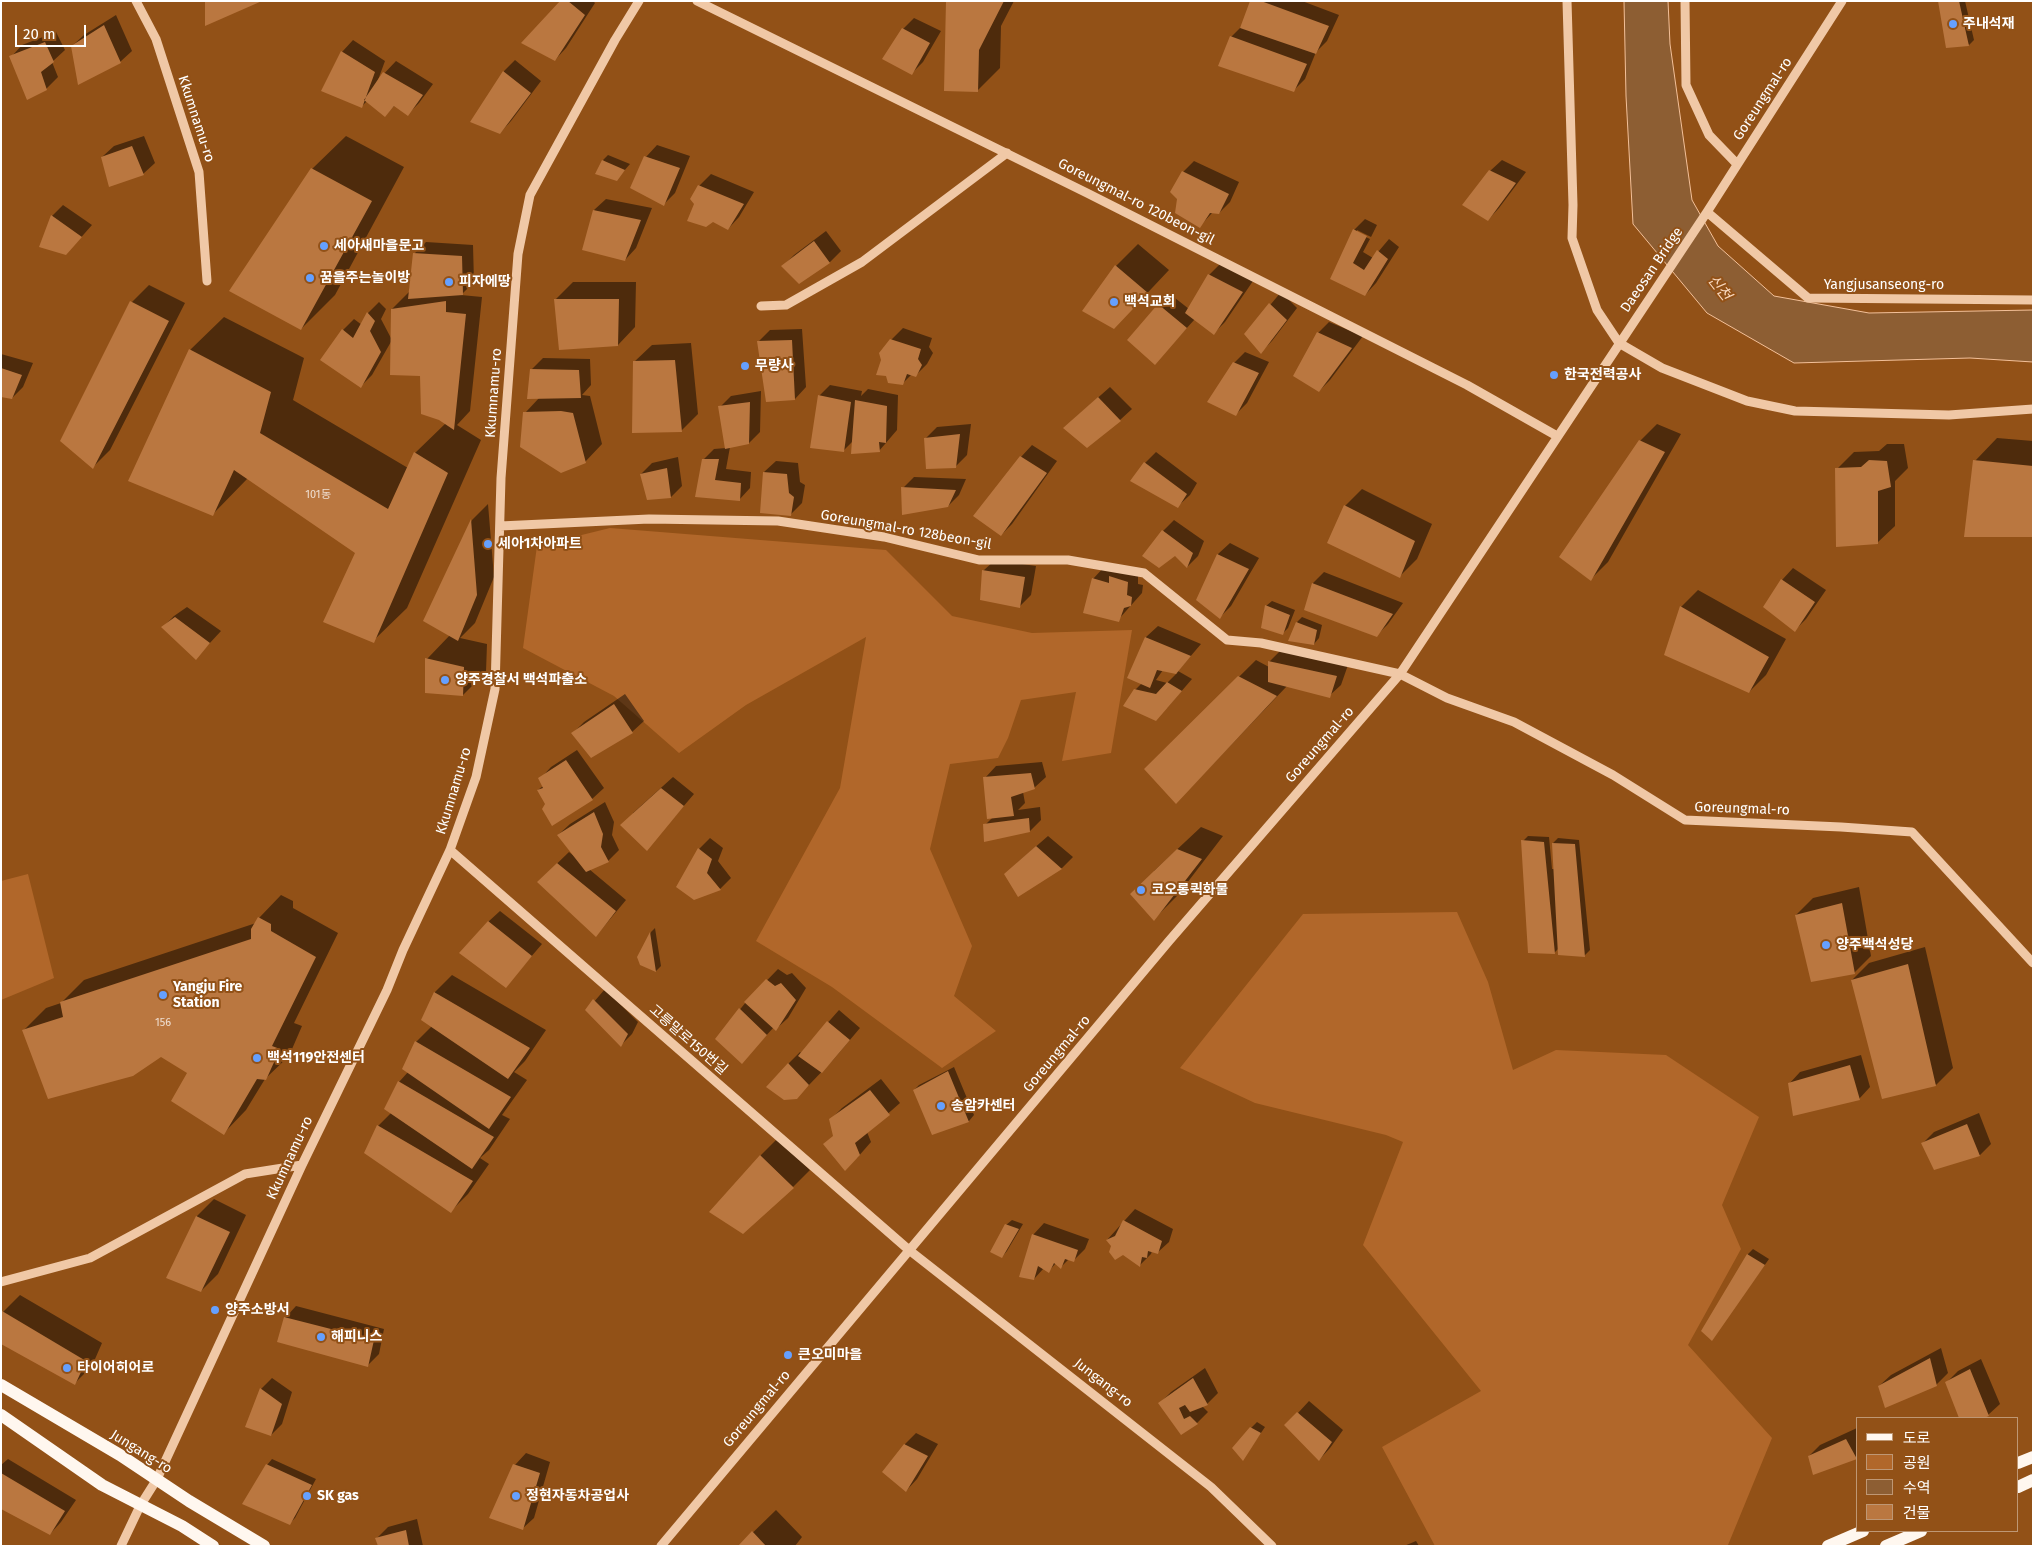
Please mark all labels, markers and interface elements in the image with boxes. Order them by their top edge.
scale bar [18,15,89,47]
place label: 주내석재 [1963,16,2015,32]
marker: 주내석재 [1947,18,1959,30]
text: 20 m [23,25,56,43]
street label: Goreungmal-ro [1730,54,1796,144]
street label: Kkumnamu-ro [174,73,218,165]
street label: Goreungmal-ro 120beon-gil [1055,155,1217,249]
street label: Daeosan Bridge [1617,224,1687,316]
place label: 세아새마을문고 [334,238,424,254]
marker: 세아새마을문고 [318,240,330,252]
place label: 꿈을주는놀이방 [320,270,410,286]
marker: 꿈을주는놀이방 [304,272,316,284]
water label: 신천 [1703,272,1735,304]
place label: 피자에땅 [459,274,511,290]
marker: 피자에땅 [443,276,455,288]
street label: Yangjusanseong-ro [1824,277,1944,293]
place label: 백석교회 [1124,294,1176,310]
marker: 백석교회 [1108,296,1120,308]
street label: Kkumnamu-ro [482,347,506,439]
place label: 무량사 [755,358,794,374]
marker: 무량사 [739,360,751,372]
place label: 한국전력공사 [1564,367,1641,383]
marker: 한국전력공사 [1548,369,1560,381]
house number: 101동 [305,488,331,502]
street label: Goreungmal-ro 128beon-gil [819,507,993,553]
place label: 세아1차아파트 [498,536,582,552]
marker: 세아1차아파트 [482,538,494,550]
place label: 양주경찰서 백석파출소 [455,672,587,688]
marker: 양주경찰서 백석파출소 [439,674,451,686]
street label: Goreungmal-ro [1282,703,1358,787]
street label: Kkumnamu-ro [433,745,475,837]
street label: Goreungmal-ro [1694,799,1790,819]
place label: 코오롱퀵화물 [1151,882,1228,898]
marker: 코오롱퀵화물 [1135,884,1147,896]
place label: 양주백석성당 [1836,937,1913,953]
marker: 양주백석성당 [1820,939,1832,951]
place label: Yangju Fire Station [173,979,242,1012]
marker: Yangju Fire Station [157,989,169,1001]
street label: 고릉말로150번길 [645,1001,731,1079]
street label: Goreungmal-ro [1020,1012,1094,1096]
house number: 156 [155,1016,171,1030]
place label: 백석119안전센터 [267,1050,365,1066]
marker: 백석119안전센터 [251,1052,263,1064]
place label: 송암카센터 [951,1098,1015,1114]
marker: 송암카센터 [935,1100,947,1112]
street label: Kkumnamu-ro [263,1114,317,1202]
place label: 양주소방서 [225,1302,289,1318]
marker: 양주소방서 [209,1304,221,1316]
place label: 해피니스 [331,1329,383,1345]
marker: 해피니스 [315,1331,327,1343]
place label: 큰오미마을 [798,1347,862,1363]
marker: 큰오미마을 [782,1349,794,1361]
street label: Jungang-ro [1070,1355,1136,1411]
place label: 타이어히어로 [77,1360,154,1376]
marker: 타이어히어로 [61,1362,73,1374]
street label: Goreungmal-ro [720,1367,794,1451]
legend [1856,1417,2019,1532]
street label: Jungang-ro [107,1426,175,1478]
text: 도로 [1903,1429,1931,1447]
text: 공원 [1903,1454,1931,1472]
text: 수역 [1903,1479,1931,1497]
place label: SK gas [317,1488,359,1504]
place label: 정현자동차공업사 [526,1488,629,1504]
marker: SK gas [301,1490,313,1502]
marker: 정현자동차공업사 [510,1490,522,1502]
text: 건물 [1903,1504,1931,1522]

